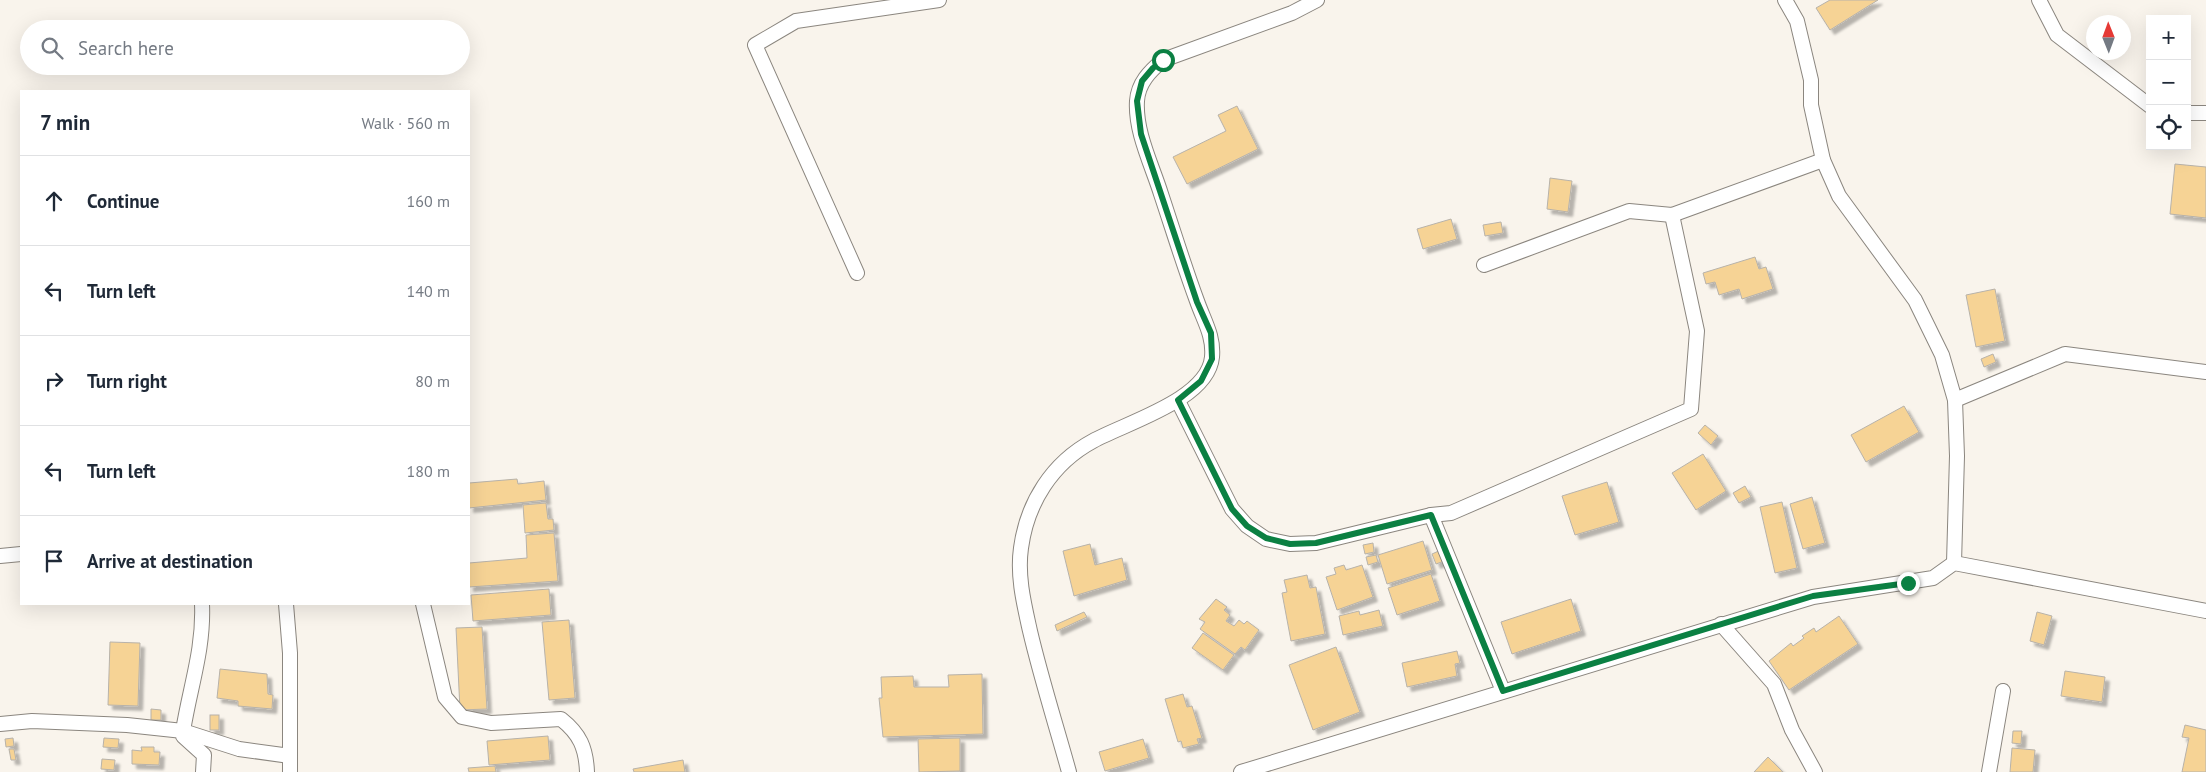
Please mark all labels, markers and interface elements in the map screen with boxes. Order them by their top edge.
north arrow [2086,15,2131,60]
map controls [2146,15,2191,150]
button: + [2146,15,2191,60]
search box [20,20,470,75]
icon: search [38,34,66,62]
text: Search here [78,36,174,60]
route start [1152,49,1175,72]
button: − [2146,60,2191,105]
button: locate [2146,105,2191,150]
text: 7 min [40,109,90,136]
text: Walk · 560 m [361,113,450,133]
icon: ahead [40,187,68,215]
text: Continue [87,189,159,213]
text: 160 m [407,191,450,211]
icon: left [40,277,68,305]
text: Turn left [87,279,156,303]
text: 140 m [407,281,450,301]
icon: right [40,367,68,395]
text: Turn right [87,369,167,393]
text: 80 m [415,371,450,391]
icon: left [40,457,68,485]
text: Turn left [87,459,156,483]
text: 180 m [407,461,450,481]
icon: arrive [40,547,68,575]
text: Arrive at destination [87,549,253,573]
route end [1897,572,1920,595]

